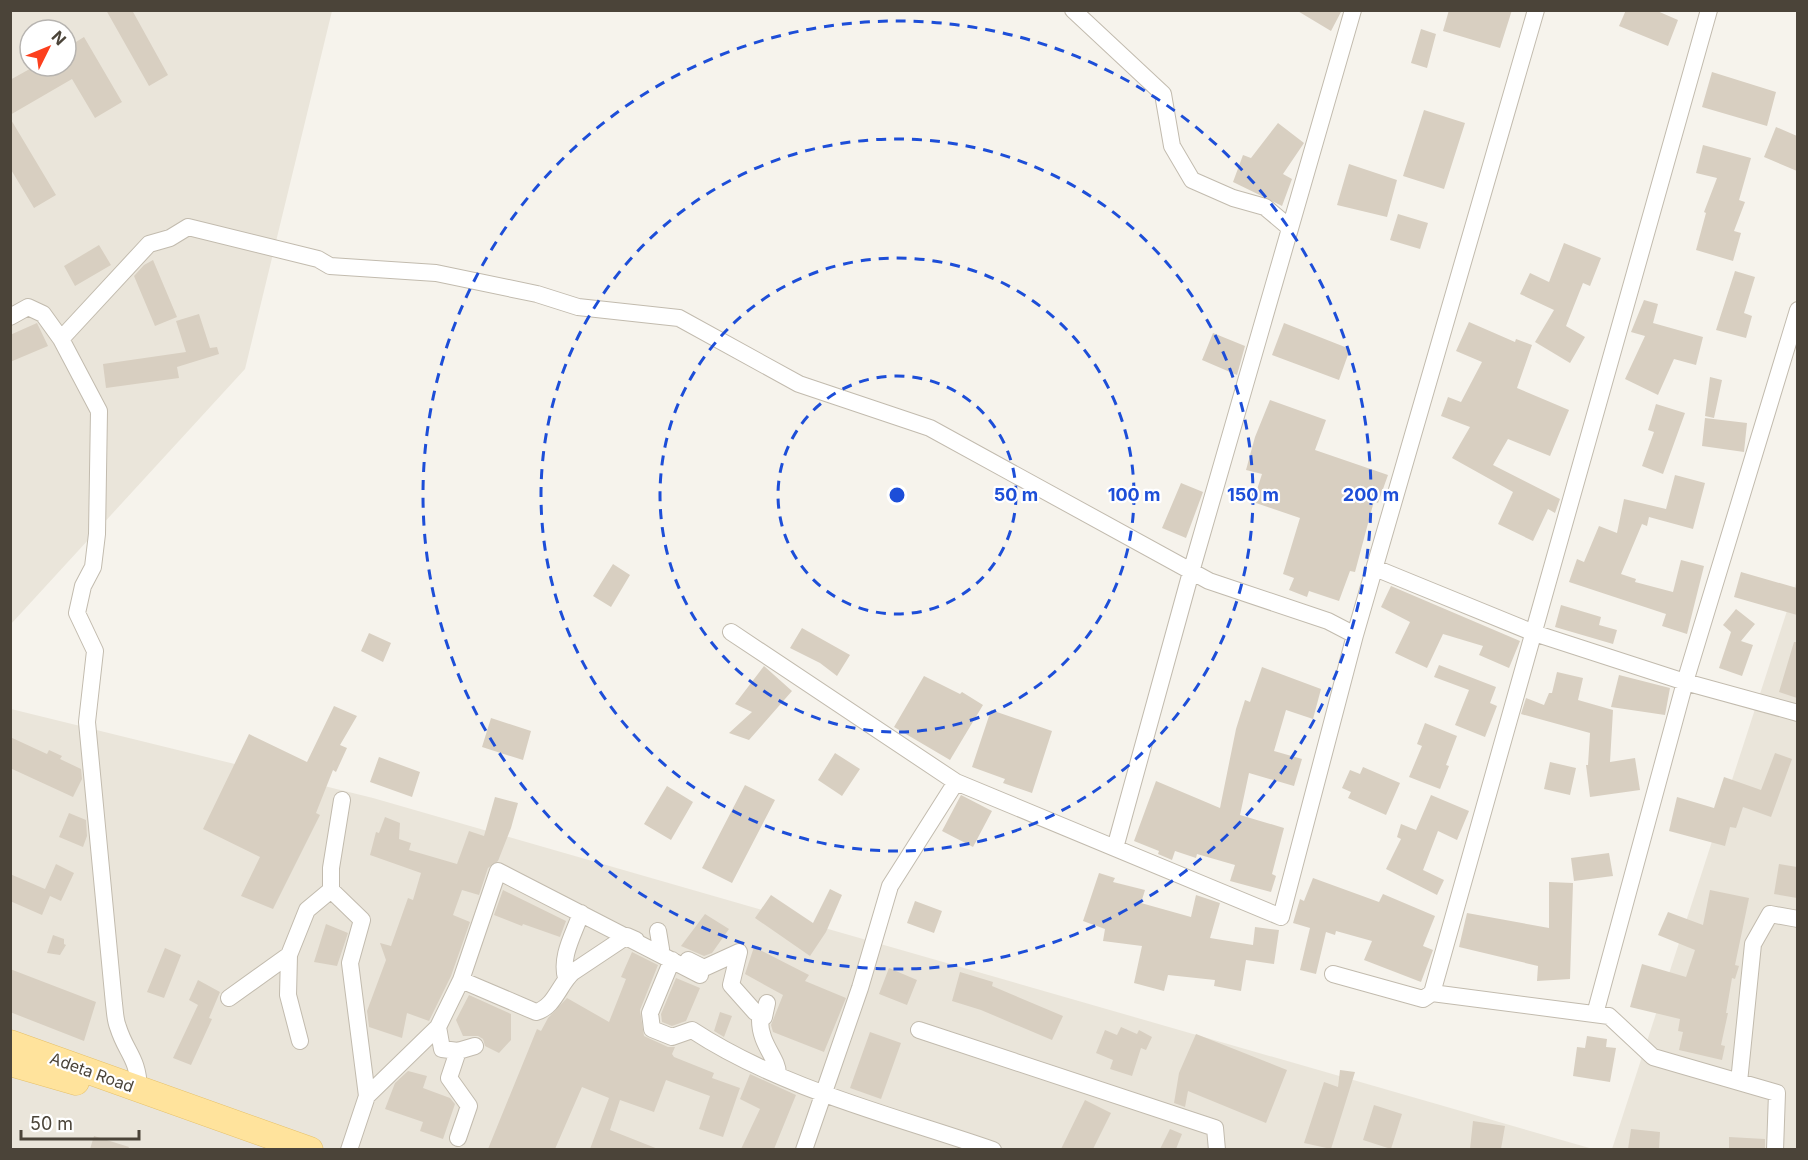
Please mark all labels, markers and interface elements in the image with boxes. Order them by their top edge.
north arrow [18,18,78,78]
text: N [47,26,70,49]
text: 50 m [994,484,1038,505]
text: 100 m [1108,484,1160,505]
text: 150 m [1227,484,1279,505]
text: 200 m [1343,484,1399,505]
centre of rings [887,485,907,505]
street label: Adeta Road [47,1048,137,1096]
scale bar [21,1103,140,1141]
text: 50 m [30,1113,73,1134]

